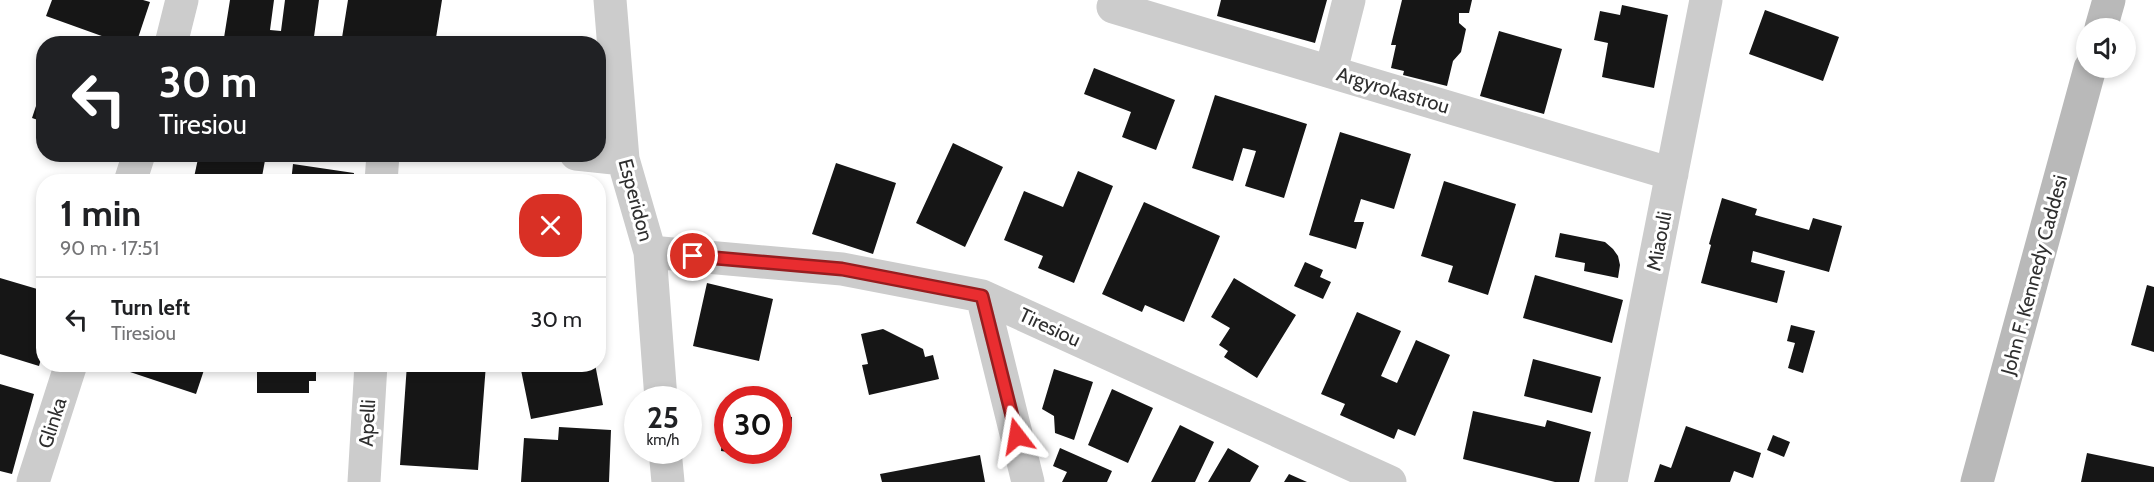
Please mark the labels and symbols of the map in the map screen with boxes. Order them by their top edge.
street label: Argyrokastrou [1334,61,1452,119]
street label: Esperidon [613,156,659,244]
street label: John F. Kennedy Caddesi [1995,172,2072,379]
street label: Miaouli [1641,209,1677,273]
pin [667,230,718,281]
street label: Tiresiou [1015,302,1085,352]
speed limit sign: 30 [714,386,792,464]
street label: Glinka [33,394,72,451]
street label: Apelli [354,399,380,447]
position arrow [985,404,1049,468]

